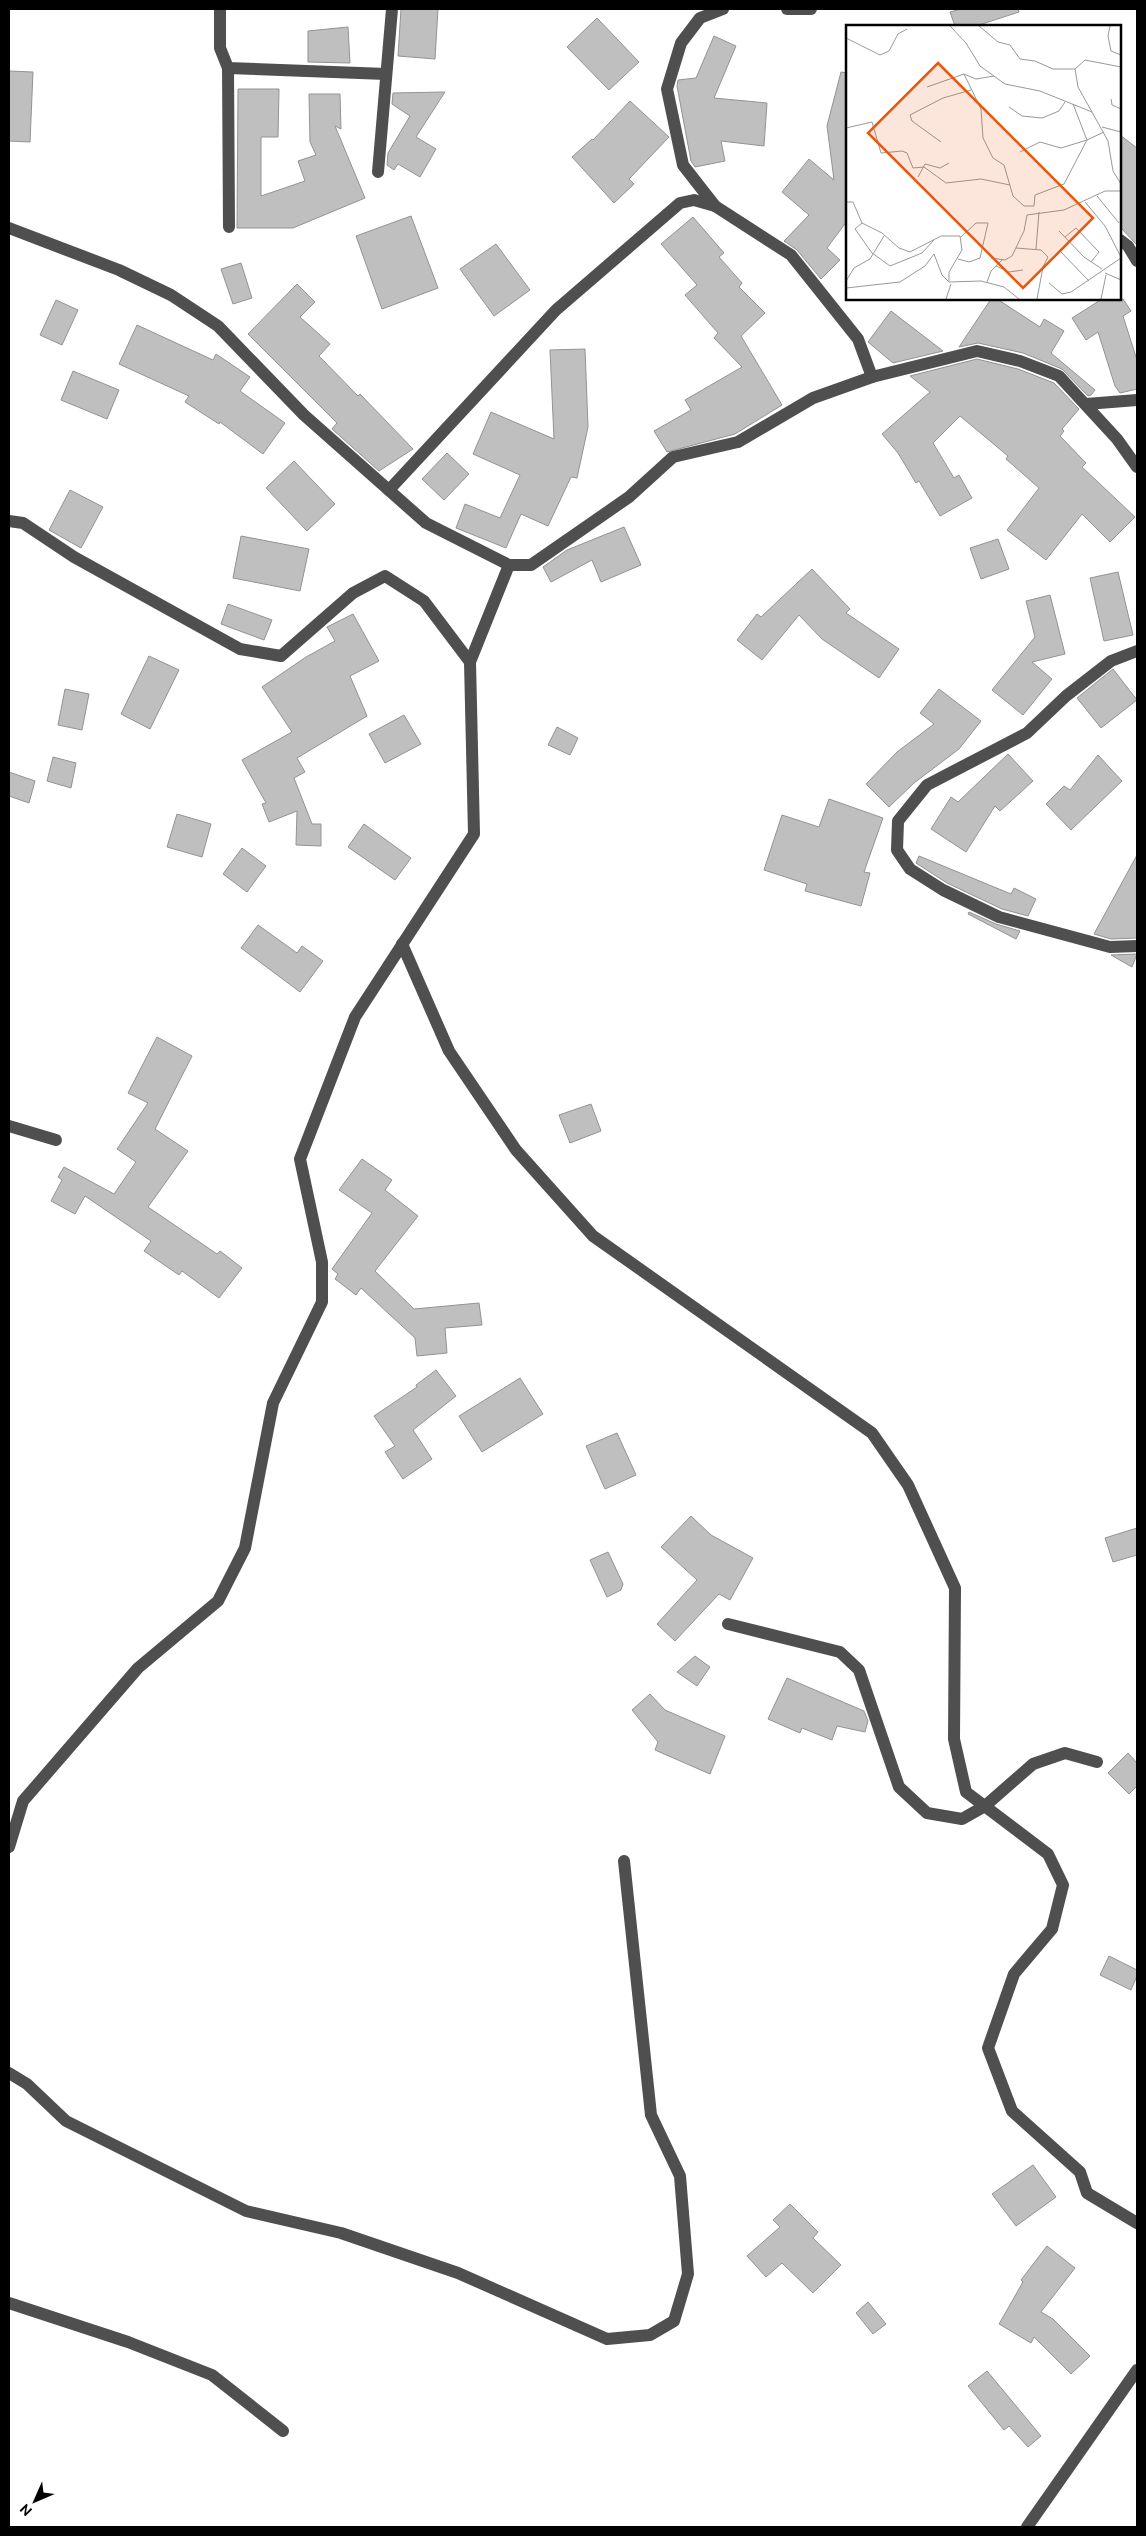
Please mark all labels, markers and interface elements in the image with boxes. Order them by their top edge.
inset map [846,25,1121,300]
north arrow [10,2476,60,2526]
text: N [16,2501,35,2520]

